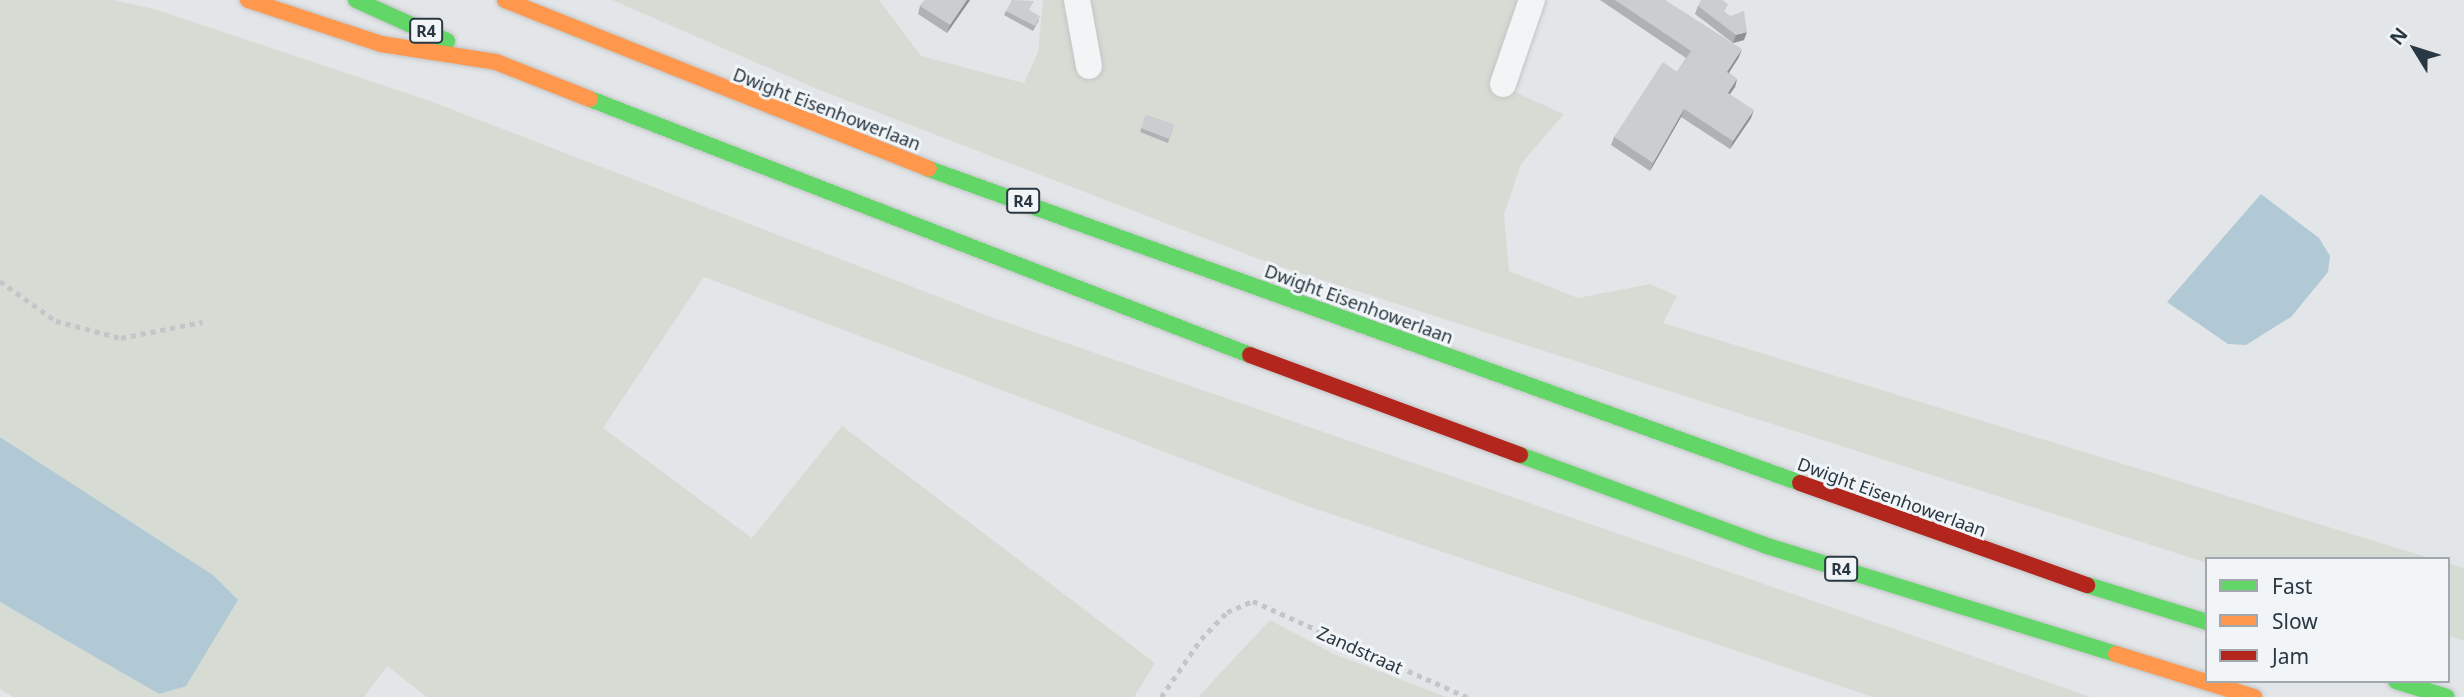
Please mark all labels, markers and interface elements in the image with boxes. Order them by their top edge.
north arrow [2380,14,2450,84]
road number: R4 [408,19,444,44]
text: N [2383,22,2413,50]
street label: Dwight Eisenhowerlaan [730,63,924,155]
road number: R4 [1006,188,1040,214]
street label: Dwight Eisenhowerlaan [1262,260,1456,348]
street label: Dwight Eisenhowerlaan [1795,453,1989,541]
road number: R4 [1824,556,1858,582]
legend [2205,557,2450,683]
text: Fast [2272,572,2312,600]
text: Slow [2272,607,2318,635]
street label: Zandstraat [1314,622,1406,678]
text: Jam [2272,642,2309,670]

